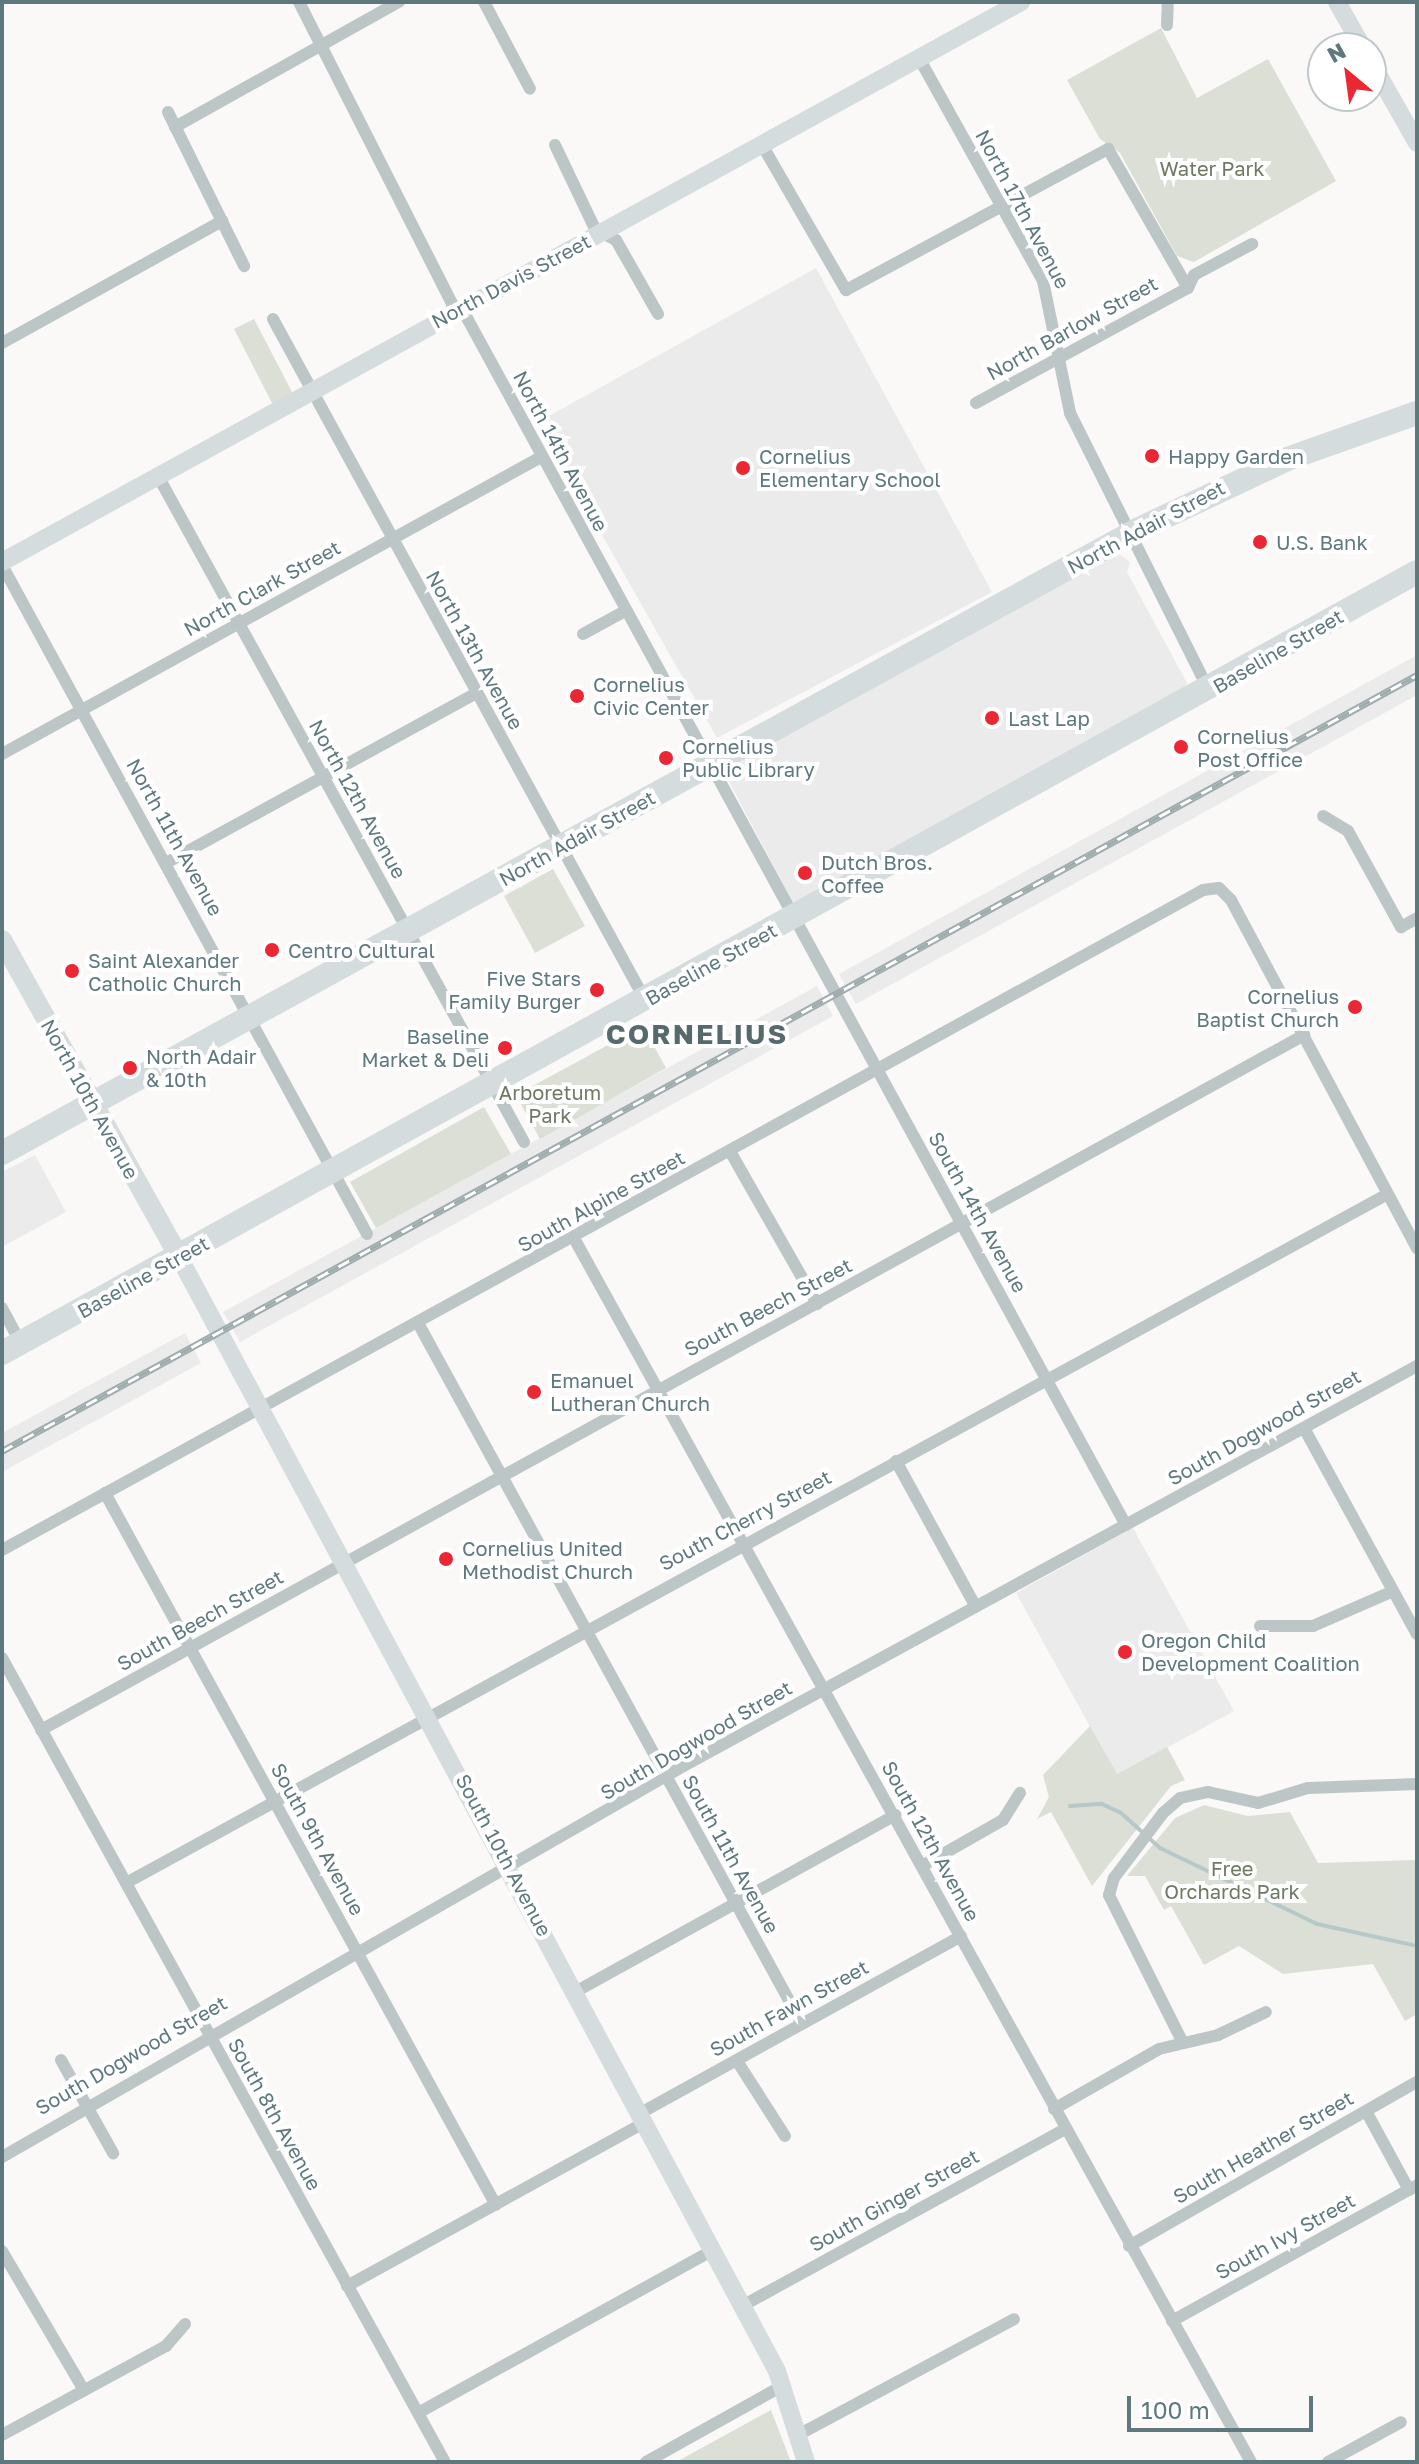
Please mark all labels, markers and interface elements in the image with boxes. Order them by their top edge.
north arrow [1307,32,1387,112]
text: N [1322,36,1350,68]
street label: North 17th Avenue [971,125,1075,293]
park label: Water Park [1159,156,1265,180]
street label: North Davis Street [427,229,595,333]
street label: North Barlow Street [982,271,1162,385]
street label: North 14th Avenue [509,367,613,535]
place label: Cornelius Elementary School [759,444,941,491]
place label: Happy Garden [1168,444,1304,468]
marker: Happy Garden [1143,447,1161,465]
marker: Cornelius Elementary School [734,459,752,477]
street label: North Adair Street [1063,475,1229,579]
place label: U.S. Bank [1276,530,1368,554]
marker: U.S. Bank [1251,533,1269,551]
street label: North Clark Street [180,535,344,641]
street label: North 13th Avenue [421,566,529,734]
street label: Baseline Street [1208,604,1348,698]
place label: Cornelius Civic Center [593,672,709,719]
marker: Cornelius Civic Center [568,687,586,705]
place label: Last Lap [1008,706,1090,730]
marker: Last Lap [983,709,1001,727]
street label: North 12th Avenue [304,715,412,883]
place label: Cornelius Post Office [1197,724,1303,771]
place label: Cornelius Public Library [682,734,815,781]
marker: Cornelius Post Office [1172,738,1190,756]
marker: Cornelius Public Library [657,749,675,767]
street label: North 11th Avenue [122,754,228,920]
street label: North Adair Street [495,785,659,891]
place label: Dutch Bros. Coffee [821,850,933,897]
marker: Dutch Bros. Coffee [796,864,814,882]
street label: Baseline Street [641,918,781,1010]
place label: Centro Cultural [288,938,435,962]
marker: Centro Cultural [263,941,281,959]
place label: Saint Alexander Catholic Church [88,948,241,995]
marker: Saint Alexander Catholic Church [63,962,81,980]
place label: Five Stars Family Burger [448,966,581,1013]
marker: Five Stars Family Burger [588,981,606,999]
place label: Cornelius Baptist Church [1196,984,1339,1031]
marker: Cornelius Baptist Church [1346,998,1364,1016]
street label: North 10th Avenue [36,1015,144,1183]
district label: CORNELIUS [606,1017,788,1051]
place label: Baseline Market & Deli [361,1024,489,1071]
marker: Baseline Market & Deli [496,1039,514,1057]
place label: North Adair & 10th [146,1044,257,1091]
marker: North Adair & 10th [121,1059,139,1077]
park label: Arboretum Park [499,1081,601,1128]
street label: South 14th Avenue [924,1127,1032,1297]
street label: South Alpine Street [513,1145,689,1257]
street label: Baseline Street [73,1231,213,1323]
street label: South Beech Street [680,1253,856,1361]
street label: South Dogwood Street [1163,1364,1365,1490]
place label: Emanuel Lutheran Church [550,1368,710,1415]
marker: Emanuel Lutheran Church [525,1383,543,1401]
street label: South Cherry Street [655,1464,835,1576]
place label: Cornelius United Methodist Church [462,1536,633,1583]
marker: Cornelius United Methodist Church [437,1550,455,1568]
street label: South Beech Street [113,1564,287,1676]
place label: Oregon Child Development Coalition [1141,1628,1360,1675]
marker: Oregon Child Development Coalition [1116,1643,1134,1661]
street label: South Dogwood Street [596,1675,796,1805]
street label: South 12th Avenue [877,1757,985,1925]
street label: South 9th Avenue [266,1759,370,1919]
street label: South 10th Avenue [451,1770,557,1940]
street label: South 11th Avenue [677,1771,785,1937]
park label: Free Orchards Park [1164,1857,1300,1904]
street label: South Fawn Street [706,1954,872,2062]
street label: South Dogwood Street [31,1990,231,2120]
street label: South 8th Avenue [223,2034,327,2194]
street label: South Heather Street [1169,2086,1357,2208]
street label: South Ginger Street [805,2143,983,2257]
street label: South Ivy Street [1211,2188,1359,2284]
scale bar [1131,2380,1317,2430]
text: 100 m [1141,2395,1210,2424]

